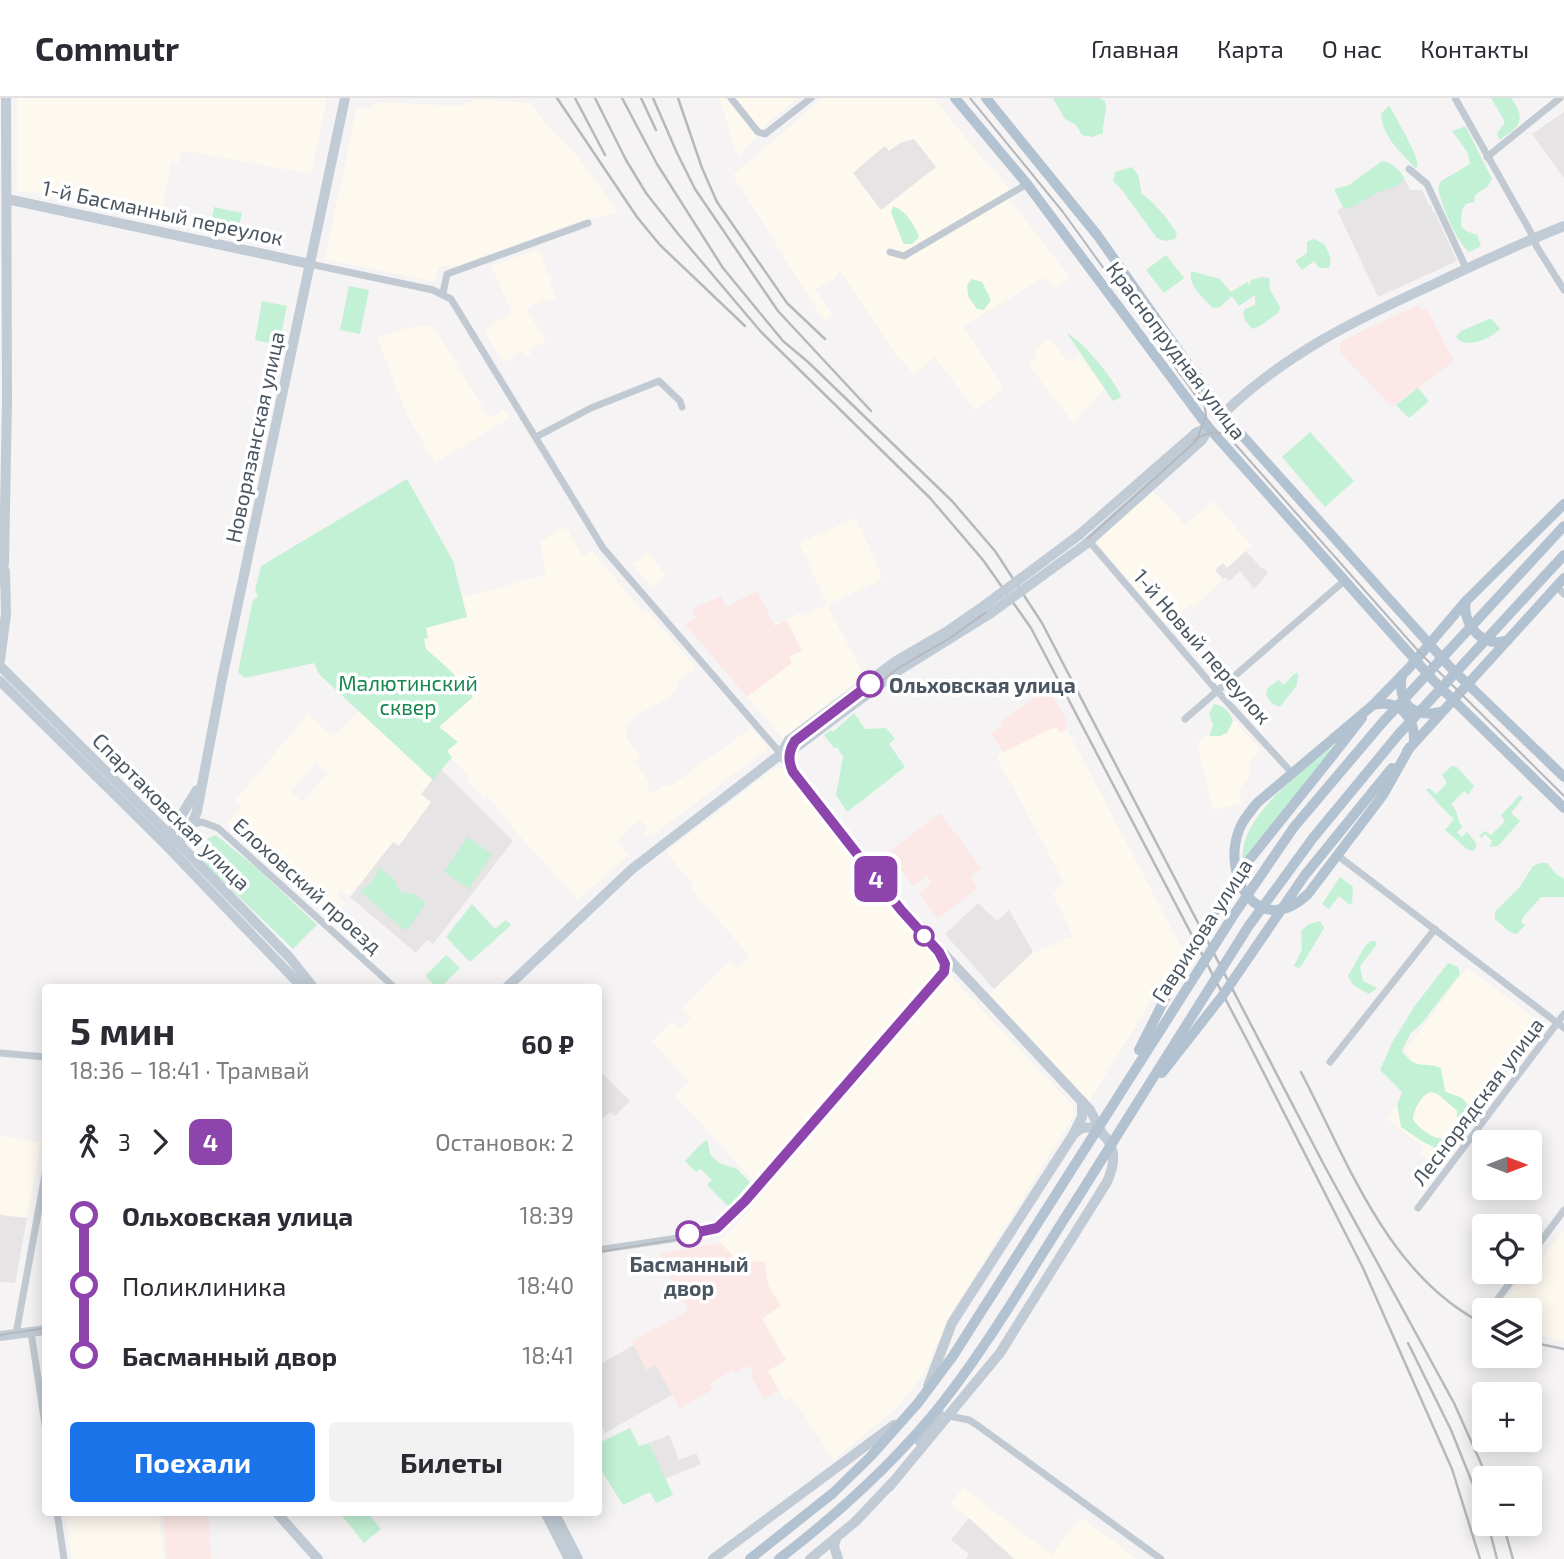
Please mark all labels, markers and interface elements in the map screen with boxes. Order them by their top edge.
text: Commutr [35,28,179,68]
text: Главная [1091,34,1179,63]
text: Карта [1217,34,1284,63]
text: О нас [1322,34,1382,63]
text: Контакты [1420,34,1529,63]
street label: 1-й Басманный переулок [40,174,286,251]
street label: Краснопрудная улица [1101,256,1252,445]
street label: Новорязанская улица [219,329,290,545]
street label: 1-й Новый переулок [1128,563,1277,729]
park label: Малютинский сквер [338,670,478,719]
marker: Ольховская улица [857,671,883,697]
place label: Ольховская улица [889,672,1076,697]
street label: Спартаковская улица [87,727,256,896]
street label: Елоховский проезд [229,812,387,958]
street label: Гаврикова улица [1145,854,1258,1007]
line badge: 4 [853,856,899,902]
text: 4 [868,864,884,893]
unlabelled marker [914,926,934,946]
text: 5 мин [70,1007,175,1053]
street label: Леснорядская улица [1406,1012,1549,1190]
text: 60 ₽ [521,1028,574,1059]
text: 18:36 – 18:41 · Трамвай [70,1056,310,1084]
icon: walk [70,1123,108,1161]
icon: forward [141,1123,179,1161]
text: 4 [203,1127,218,1156]
text: 3 [118,1128,131,1156]
text: Остановок: 2 [435,1128,574,1156]
north arrow [1472,1130,1542,1200]
map controls [1472,1130,1542,1536]
text: Ольховская улица [122,1200,353,1231]
text: 18:39 [520,1201,574,1229]
button: locate [1472,1214,1542,1284]
marker: Басманный двор [676,1221,702,1247]
place label: Басманный двор [629,1251,749,1300]
text: Поликлиника [122,1270,286,1301]
text: 18:40 [517,1271,574,1299]
button: layers [1472,1298,1542,1368]
text: Басманный двор [122,1340,337,1371]
text: 18:41 [522,1341,574,1369]
button: + [1472,1382,1542,1452]
button: Поехали [70,1422,315,1502]
button: Билеты [329,1422,574,1502]
button: − [1472,1466,1542,1536]

